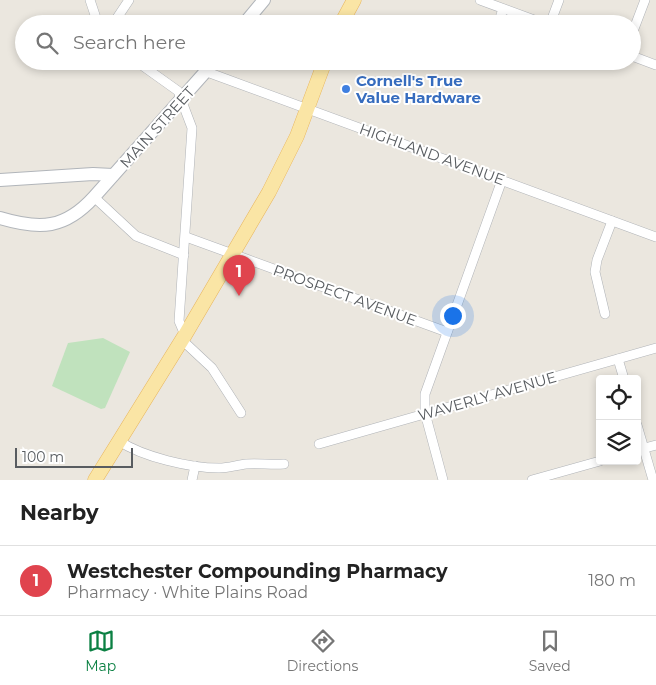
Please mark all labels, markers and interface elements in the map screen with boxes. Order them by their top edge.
search box [15,15,641,70]
icon: search [33,29,61,57]
text: Search here [73,31,186,54]
place label: Cornell's True Value Hardware [355,71,481,107]
street label: MAIN STREET [115,82,199,172]
marker: Cornell's True Value Hardware [340,83,352,95]
street label: HIGHLAND AVENUE [357,119,507,189]
pin: 1 [223,255,255,296]
street label: PROSPECT AVENUE [271,260,419,330]
your location [440,303,466,329]
street label: WAVERLY AVENUE [416,367,558,425]
map controls [596,375,641,465]
button: locate [596,375,641,420]
button: layers [596,420,641,465]
scale bar [15,445,132,468]
text: 100 m [22,448,64,466]
text: Nearby [20,500,99,525]
text: Westchester Compounding Pharmacy [67,560,448,583]
text: 1 [33,571,39,590]
text: 180 m [588,571,636,590]
text: Pharmacy · White Plains Road [67,583,308,602]
tab: Map [85,627,116,675]
tab: Directions [287,627,358,675]
tab: Saved [529,627,571,675]

